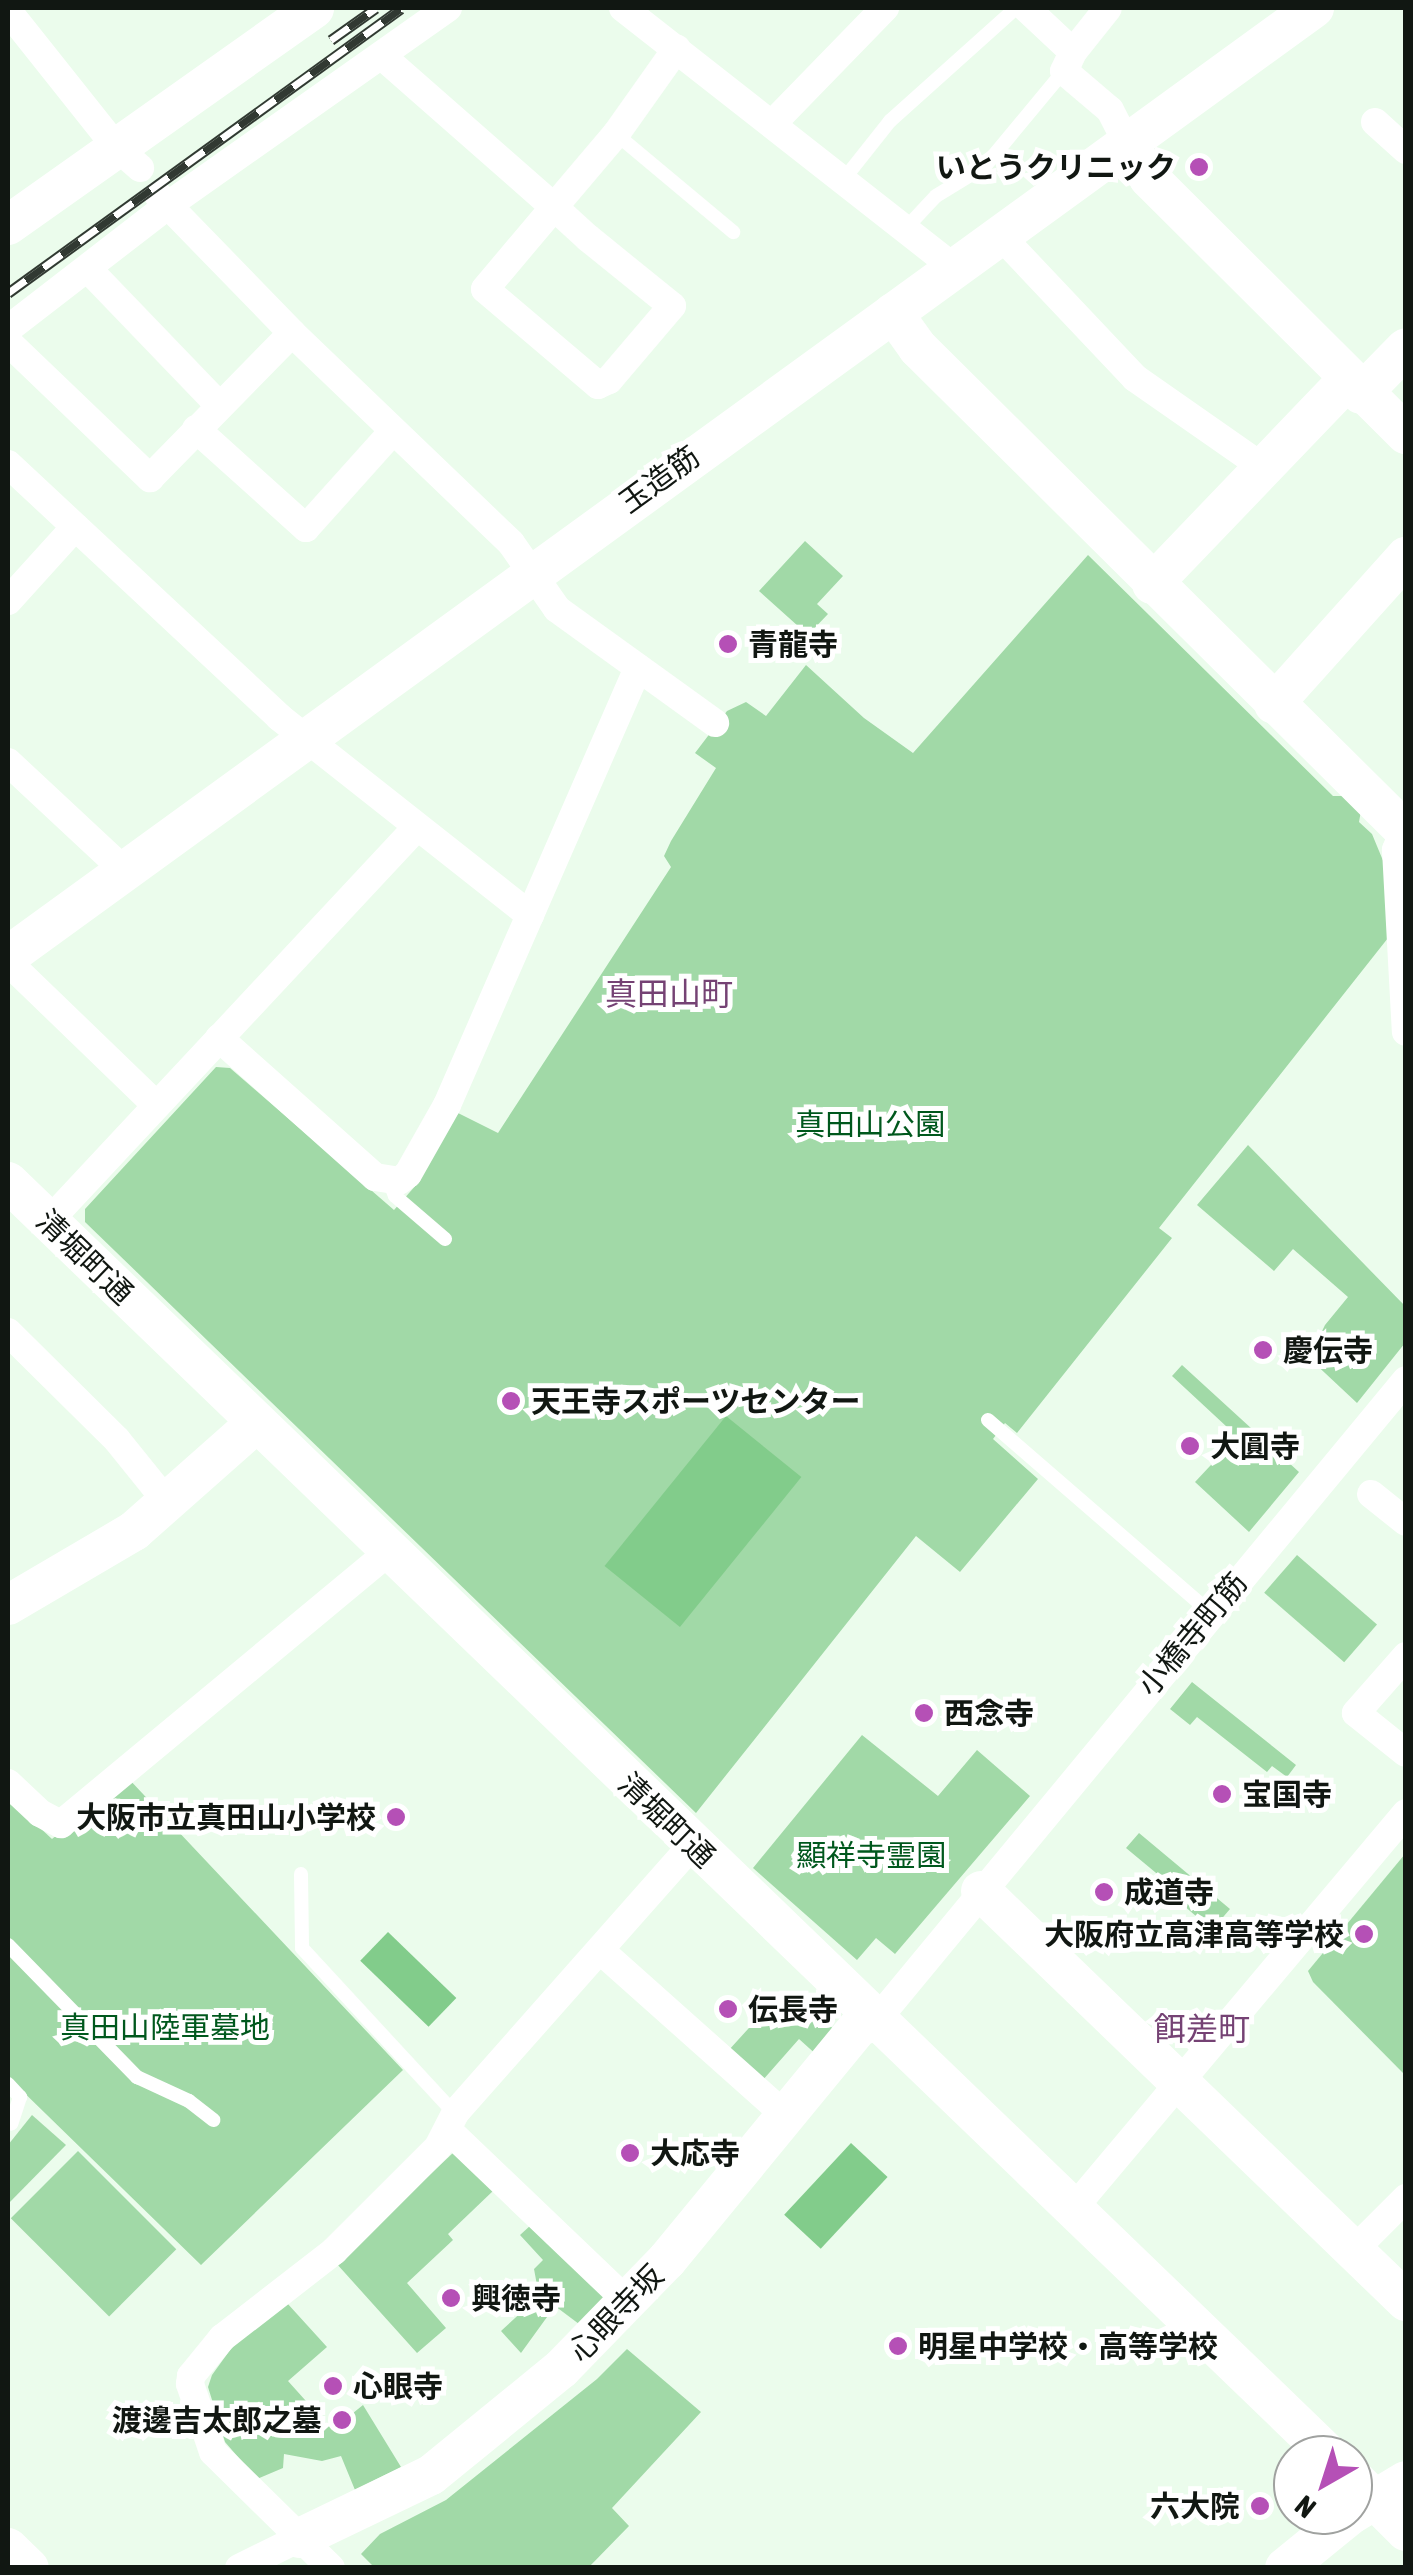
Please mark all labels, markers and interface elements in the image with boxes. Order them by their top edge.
place label: いとうクリニック [936,149,1176,185]
marker: いとうクリニック [1186,154,1212,180]
street label: 玉造筋 [612,438,706,520]
place label: 青龍寺 [748,626,838,662]
marker: 青龍寺 [717,633,739,655]
district label: 真田山町 [605,975,733,1013]
park label: 真田山公園 [795,1106,945,1142]
street label: 清堀町通 [29,1202,141,1312]
place label: 慶伝寺 [1283,1332,1373,1368]
marker: 慶伝寺 [1252,1339,1274,1361]
place label: 天王寺スポーツセンター [531,1383,861,1419]
marker: 天王寺スポーツセンター [500,1390,522,1412]
place label: 大圓寺 [1210,1428,1300,1464]
marker: 大圓寺 [1179,1435,1201,1457]
street label: 小橋寺町筋 [1130,1565,1254,1703]
place label: 西念寺 [944,1695,1034,1731]
marker: 西念寺 [913,1702,935,1724]
street label: 清堀町通 [611,1765,723,1875]
place label: 宝国寺 [1242,1776,1332,1812]
marker: 宝国寺 [1211,1783,1233,1805]
place label: 大阪市立真田山小学校 [76,1799,376,1835]
marker: 大阪市立真田山小学校 [385,1806,407,1828]
park label: 顯祥寺霊園 [796,1837,946,1873]
place label: 成道寺 [1124,1874,1214,1910]
marker: 成道寺 [1093,1881,1115,1903]
place label: 大阪府立高津高等学校 [1044,1916,1344,1952]
marker: 大阪府立高津高等学校 [1353,1923,1375,1945]
place label: 伝長寺 [748,1991,838,2027]
marker: 伝長寺 [717,1998,739,2020]
park label: 真田山陸軍墓地 [60,2009,270,2045]
district label: 餌差町 [1154,2010,1250,2048]
place label: 大応寺 [650,2135,740,2171]
marker: 大応寺 [619,2142,641,2164]
street label: 心眼寺坂 [561,2257,671,2369]
place label: 興徳寺 [471,2280,561,2316]
marker: 興徳寺 [440,2287,462,2309]
place label: 明星中学校・高等学校 [918,2328,1218,2364]
marker: 明星中学校・高等学校 [887,2335,909,2357]
place label: 心眼寺 [353,2368,443,2404]
marker: 心眼寺 [322,2375,344,2397]
place label: 渡邊吉太郎之墓 [112,2402,322,2438]
marker: 渡邊吉太郎之墓 [331,2409,353,2431]
north arrow [1273,2435,1373,2535]
place label: 六大院 [1150,2488,1240,2524]
text: N [1289,2489,1322,2524]
marker: 六大院 [1249,2495,1271,2517]

